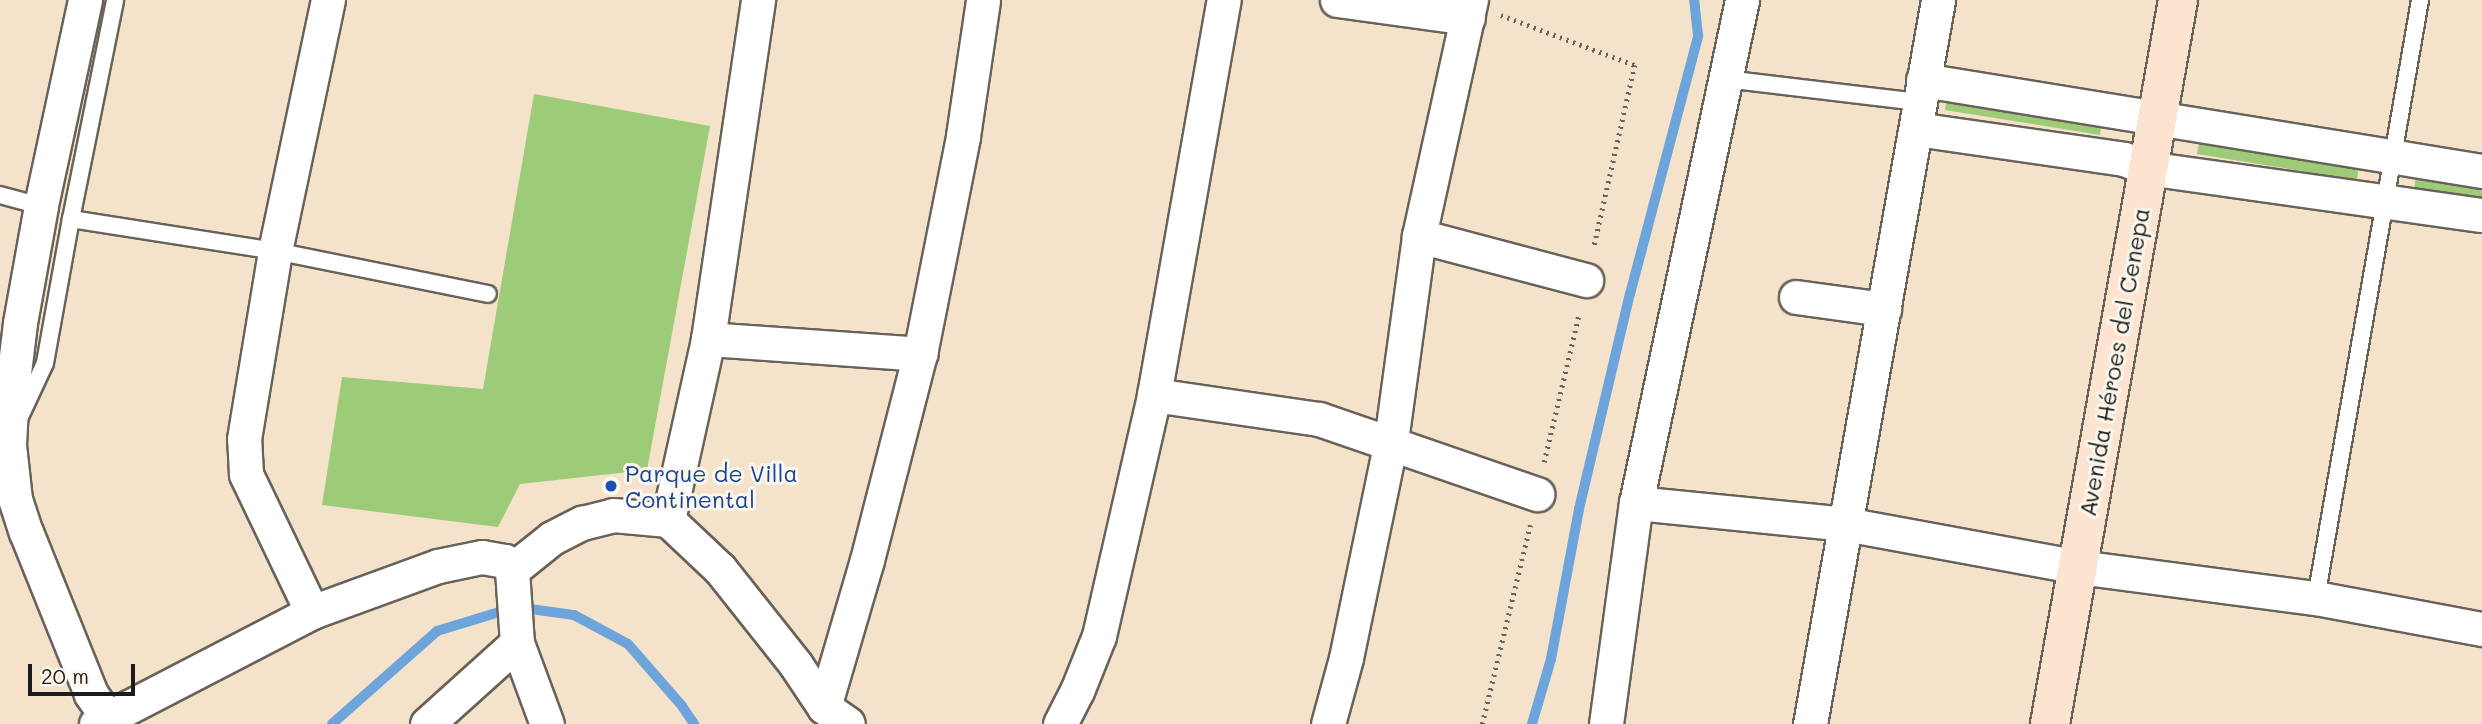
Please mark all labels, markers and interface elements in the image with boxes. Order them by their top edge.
street label: Avenida Héroes del Cenepa [2073,206,2155,518]
place label: Parque de Villa Continental [625,459,798,513]
marker: Parque de Villa Continental [603,478,619,494]
scale bar [32,650,138,694]
text: 20 m [41,662,89,689]

